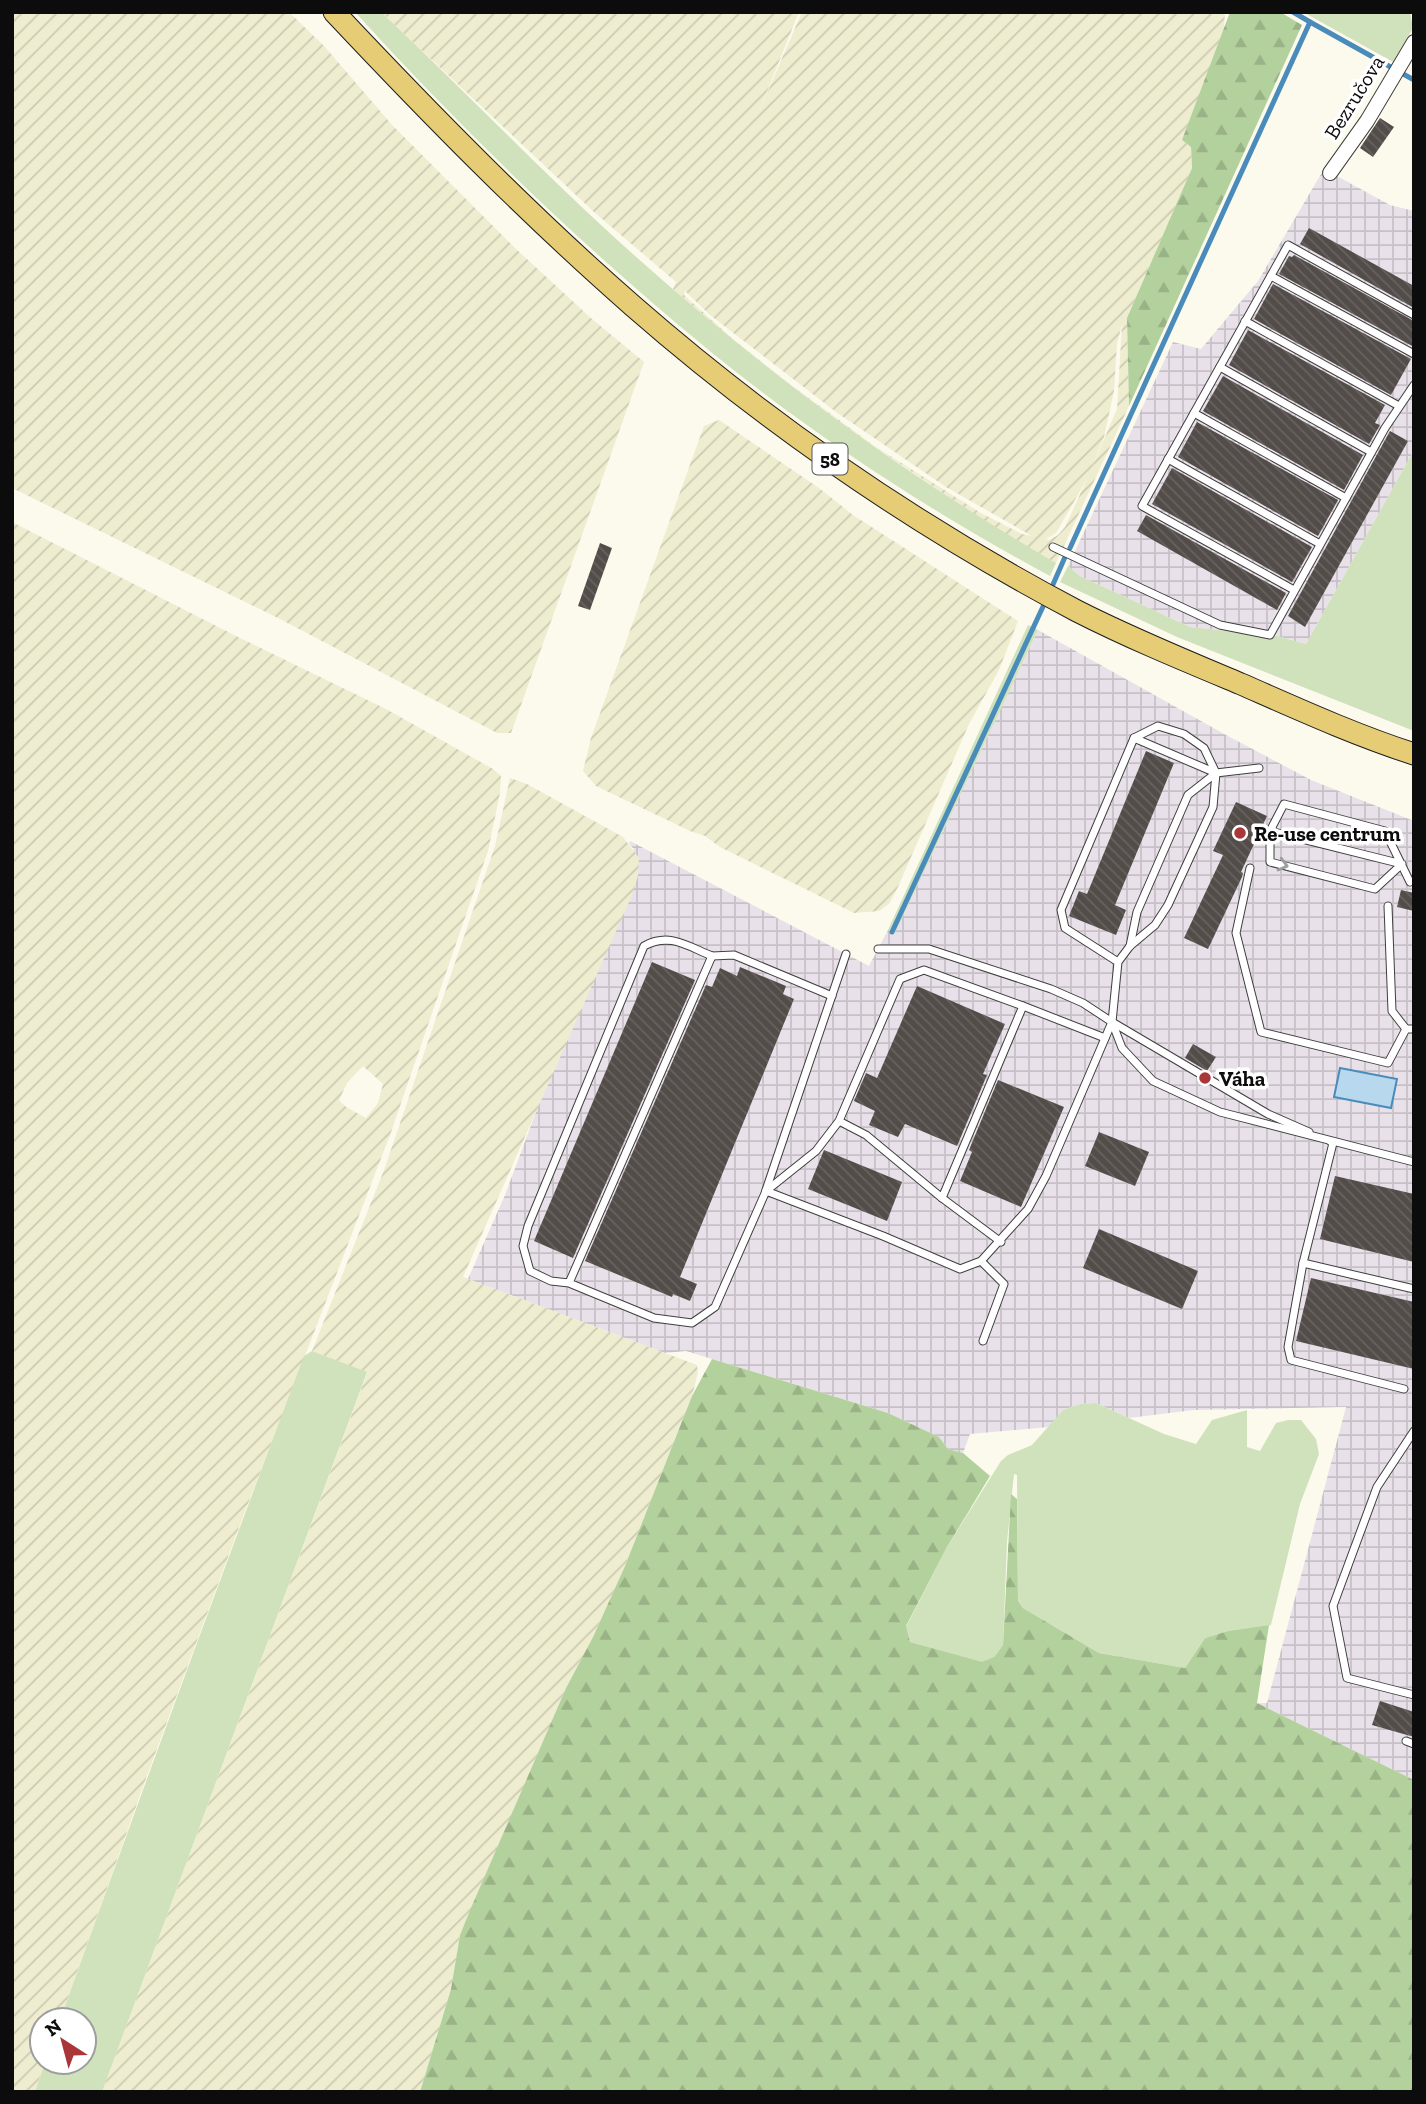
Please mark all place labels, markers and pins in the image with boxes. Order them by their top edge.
place label: Re-use centrum [1254,821,1401,846]
marker: Re-use centrum [1232,825,1248,841]
place label: Váha [1219,1066,1266,1091]
marker: Váha [1197,1070,1213,1086]

